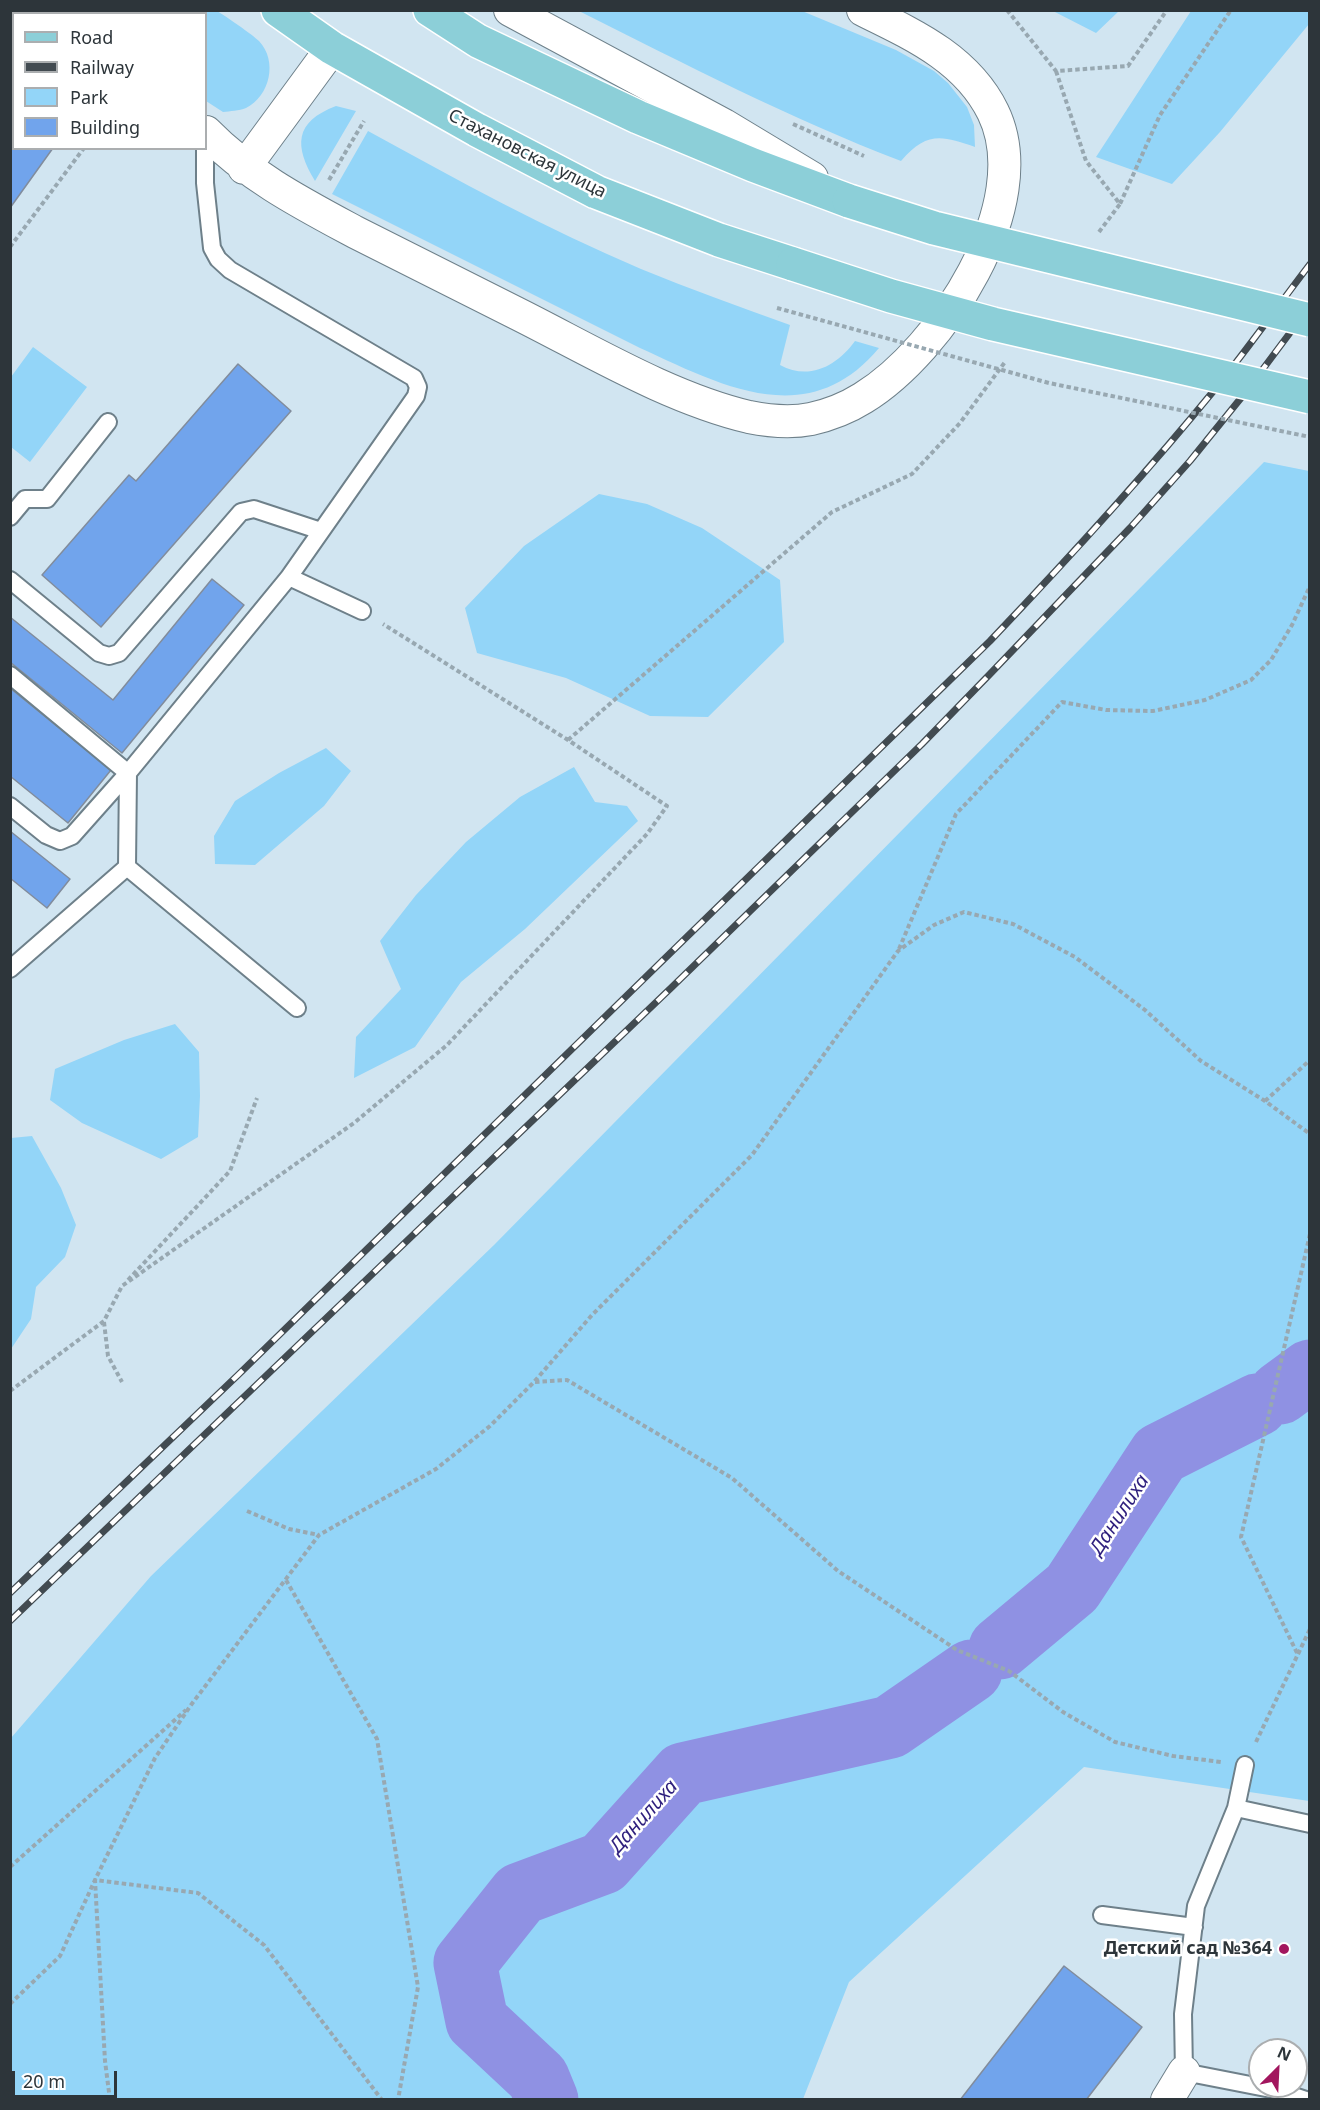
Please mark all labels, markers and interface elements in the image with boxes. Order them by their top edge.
legend [12,12,207,150]
text: Road [70,25,113,49]
text: Railway [70,55,134,79]
text: Park [70,85,108,109]
street label: Стахановская улица [444,105,610,203]
text: Building [70,115,140,139]
water label: Данилиха [1085,1470,1155,1560]
water label: Данилиха [605,1775,683,1859]
place label: Детский сад №364 [1104,1938,1272,1960]
marker: Детский сад №364 [1277,1942,1291,1956]
north arrow [1248,2038,1308,2098]
text: N [1274,2041,1295,2066]
scale bar [15,2059,120,2097]
text: 20 m [23,2069,65,2093]

